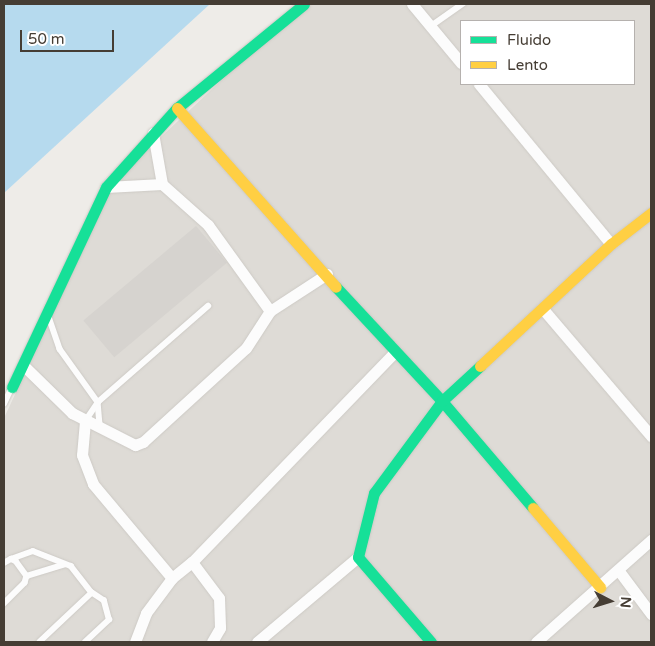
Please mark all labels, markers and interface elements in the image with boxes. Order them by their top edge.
scale bar [22,20,116,52]
legend [460,20,635,85]
text: 50 m [28,30,65,48]
text: Fluido [507,31,551,49]
text: Lento [507,56,548,74]
north arrow [585,576,635,626]
text: N [616,596,634,609]

